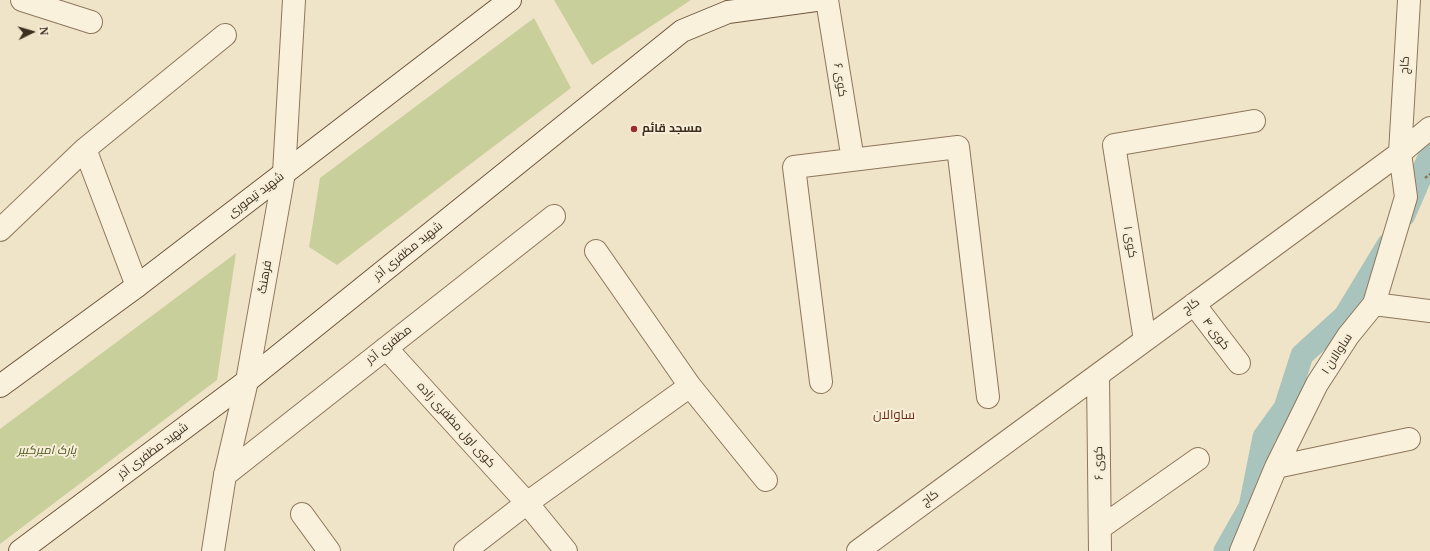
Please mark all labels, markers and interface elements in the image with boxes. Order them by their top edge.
north arrow [12,12,52,52]
text: N [37,26,52,36]
street label: کاج [1397,56,1413,74]
street label: کوی ۶ [830,62,850,98]
place label: مسجد قائم [642,122,702,136]
marker: مسجد قائم [629,124,639,134]
street label: شهید تیموری [225,169,287,221]
street label: شهید مظفری آذر [370,219,446,283]
street label: کوی ۱ [1120,225,1140,259]
street label: فرهنگ [255,259,275,295]
street label: کاج [1179,295,1203,317]
street label: کوی ۴ [1199,315,1233,353]
street label: مظفری آذر [363,323,415,367]
street label: ساوالان ۱ [1318,331,1356,377]
street label: کوی اول مظفری زاده [414,379,498,471]
district label: ساوالان [873,407,915,423]
street label: شهید مظفری آذر [115,420,191,482]
park label: پارک امیرکبیر [18,444,76,458]
street label: کوی ۶ [1092,446,1106,480]
street label: کاج [918,487,942,509]

